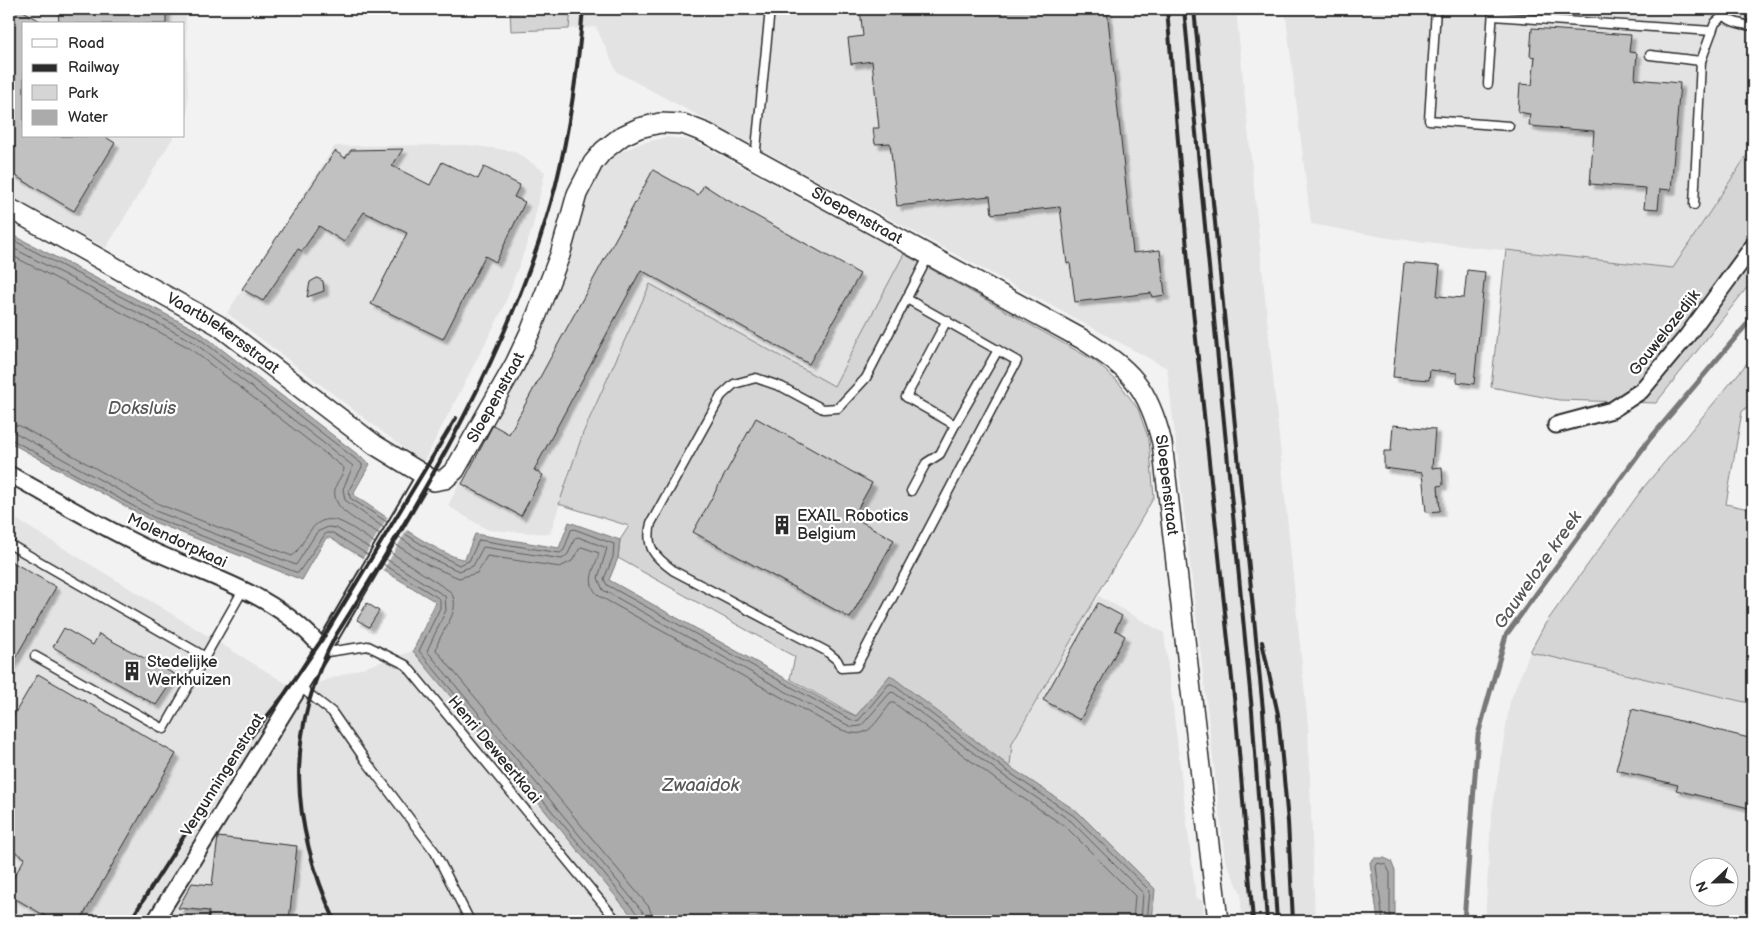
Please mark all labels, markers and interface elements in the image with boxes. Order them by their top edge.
legend [22,22,185,138]
text: Road [68,34,104,53]
text: Railway [68,58,119,77]
text: Park [68,84,99,103]
text: Water [68,108,108,127]
street label: Sloepenstraat [808,183,906,248]
street label: Gouwelozedijk [1626,286,1705,380]
street label: Vaartblekersstraat [163,289,283,378]
street label: Sloepenstraat [463,349,529,446]
water label: Doksluis [108,398,176,419]
street label: Sloepenstraat [1151,433,1182,536]
water label: Gauweloze kreek [1490,506,1587,633]
place label: EXAIL Robotics Belgium [797,507,908,544]
street label: Molendorpkaai [124,510,230,572]
building icon: EXAIL Robotics Belgium [771,514,793,536]
place label: Stedelijke Werkhuizen [147,653,231,690]
building icon: Stedelijke Werkhuizen [121,660,143,682]
street label: Henri Deweertkaai [443,692,545,808]
street label: Vergunningenstraat [177,710,269,840]
water label: Zwaaidok [662,775,741,796]
north arrow [1690,858,1740,908]
text: N [1693,879,1712,895]

